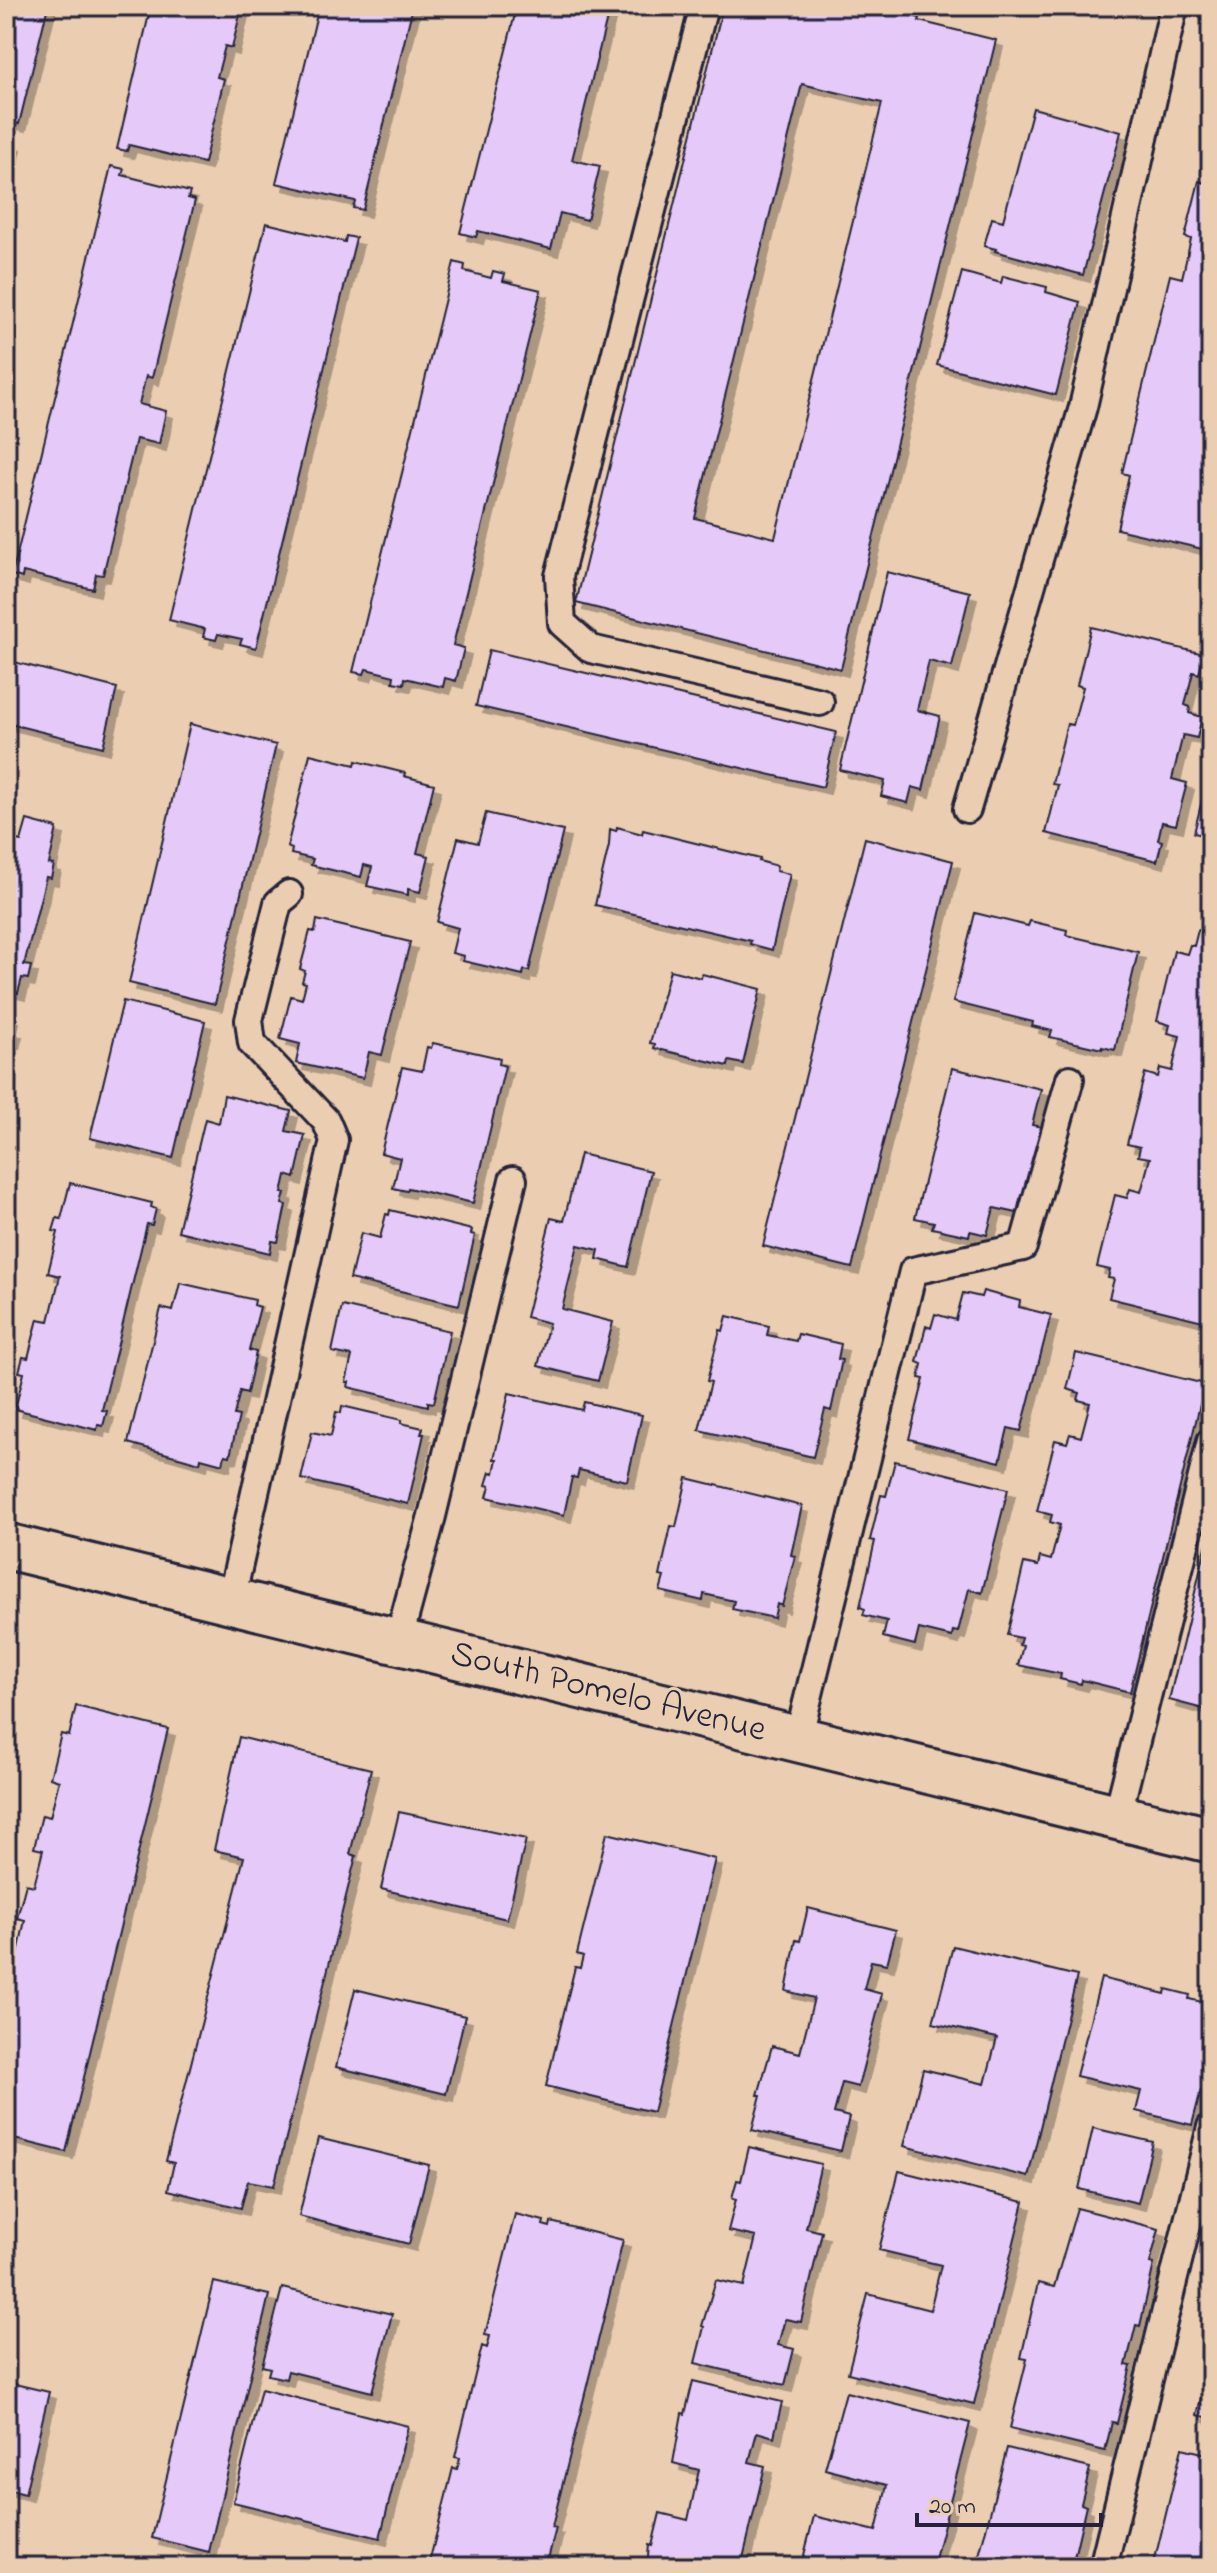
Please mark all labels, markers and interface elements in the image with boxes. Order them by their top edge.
street label: South Pomelo Avenue [445,1628,772,1758]
scale bar [917,2477,1101,2527]
text: 20 m [929,2490,976,2525]

